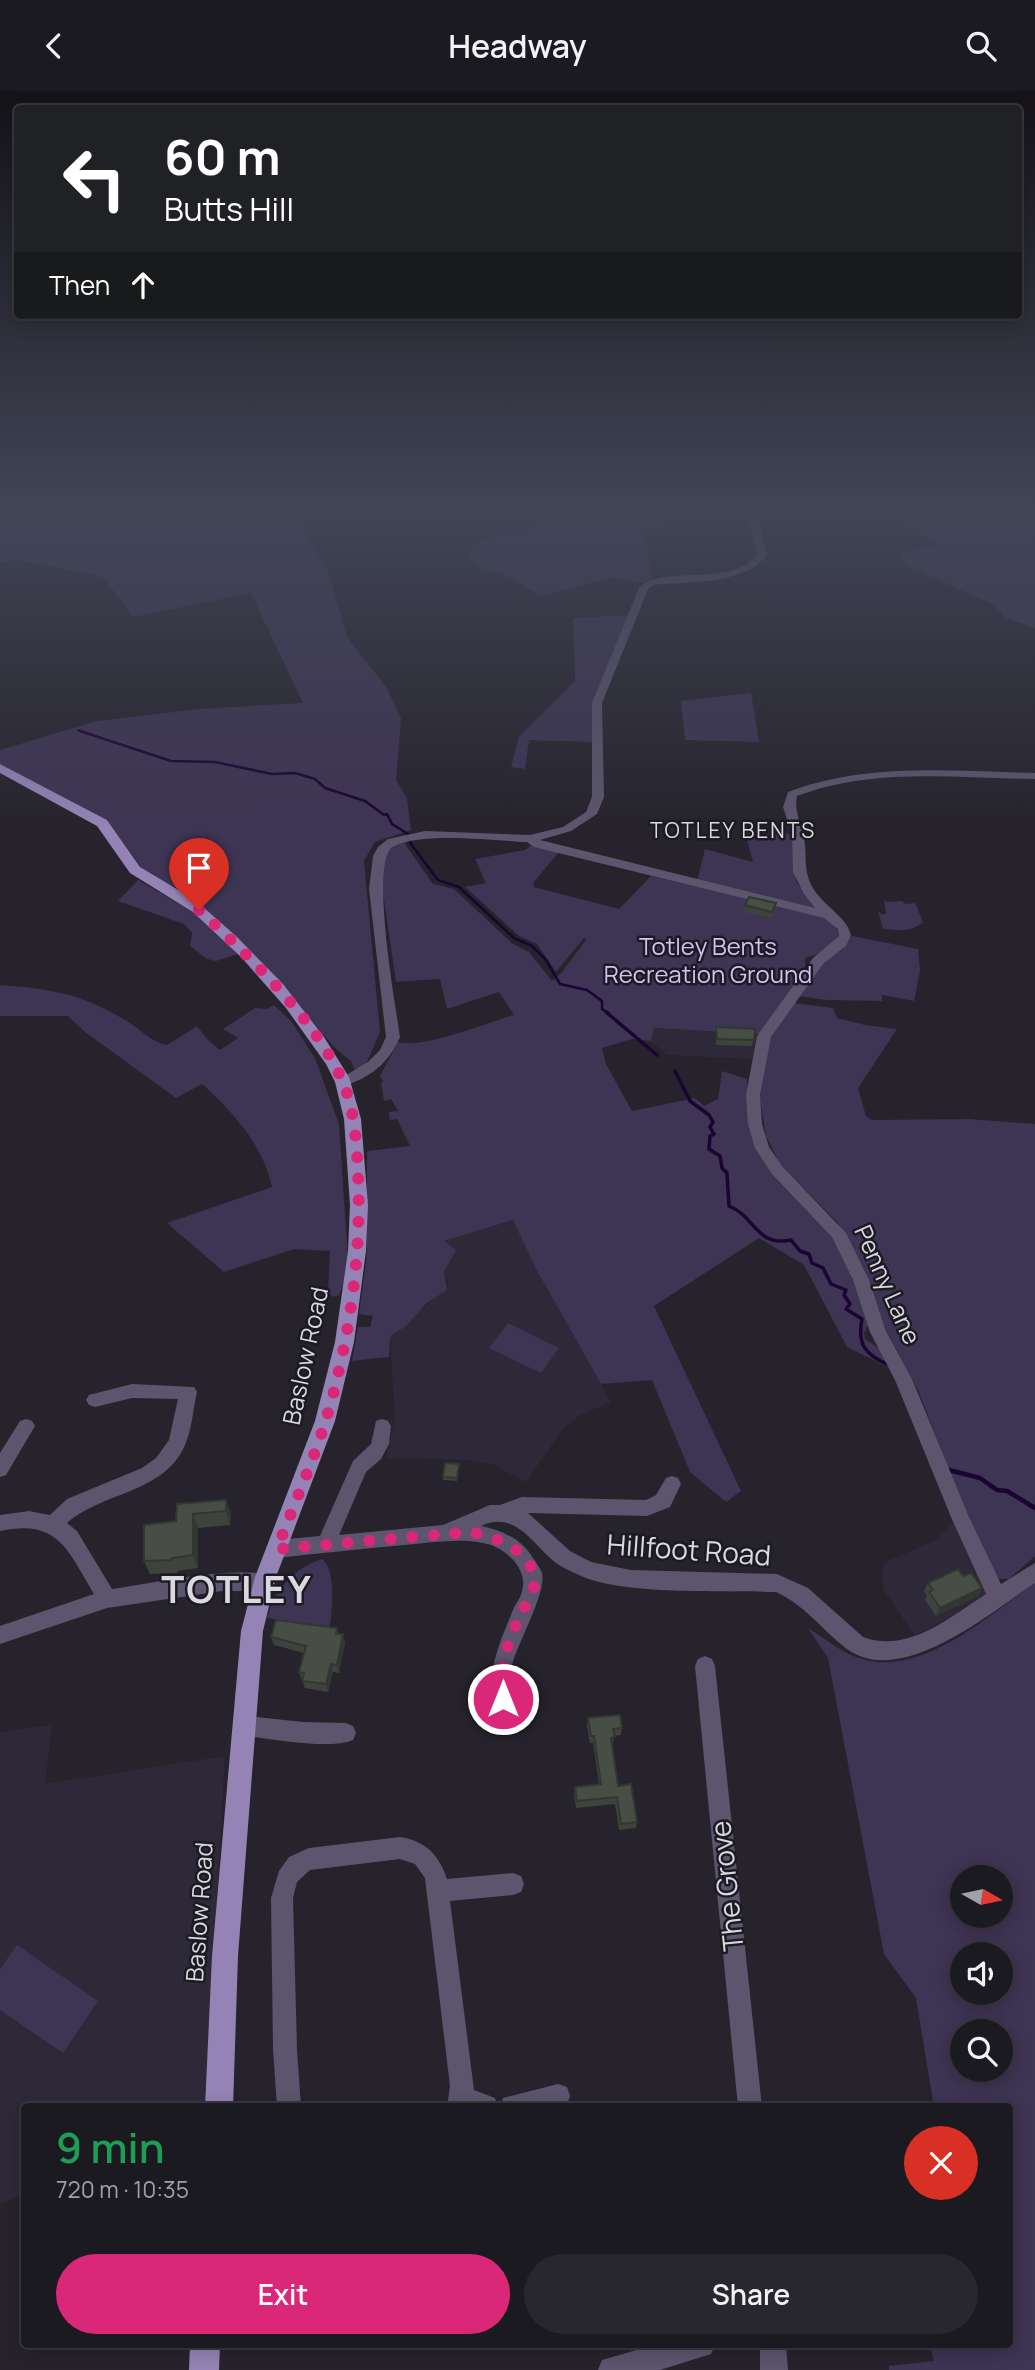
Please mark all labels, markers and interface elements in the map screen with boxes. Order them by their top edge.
text: Headway [448,24,587,68]
icon: back [35,27,73,65]
icon: search [962,27,1000,65]
text: 60 m [164,123,281,190]
icon: left [49,133,140,224]
text: Butts Hill [164,187,294,231]
icon: ahead [124,266,162,304]
text: Then [49,267,110,303]
district label: TOTLEY BENTS [650,816,816,844]
pin [169,838,229,910]
icon: arrive [180,849,218,887]
park label: Totley Bents Recreation Ground [604,929,812,990]
street label: Penny Lane [847,1219,929,1349]
street label: Baslow Road [274,1284,335,1428]
street label: Hillfoot Road [606,1524,772,1574]
district label: TOTLEY [161,1562,313,1614]
position arrow [466,1662,540,1736]
street label: The Grove [700,1819,752,1953]
street label: Baslow Road [177,1841,220,1983]
north arrow [950,1865,1013,1929]
map controls [950,1865,1013,2082]
button: sound [950,1942,1013,2005]
button: search [950,2019,1013,2082]
text: 9 min [56,2118,165,2176]
button: close [904,2126,978,2200]
text: 720 m · 10:35 [56,2173,189,2205]
button: Exit [56,2254,510,2334]
button: Share [524,2254,978,2334]

